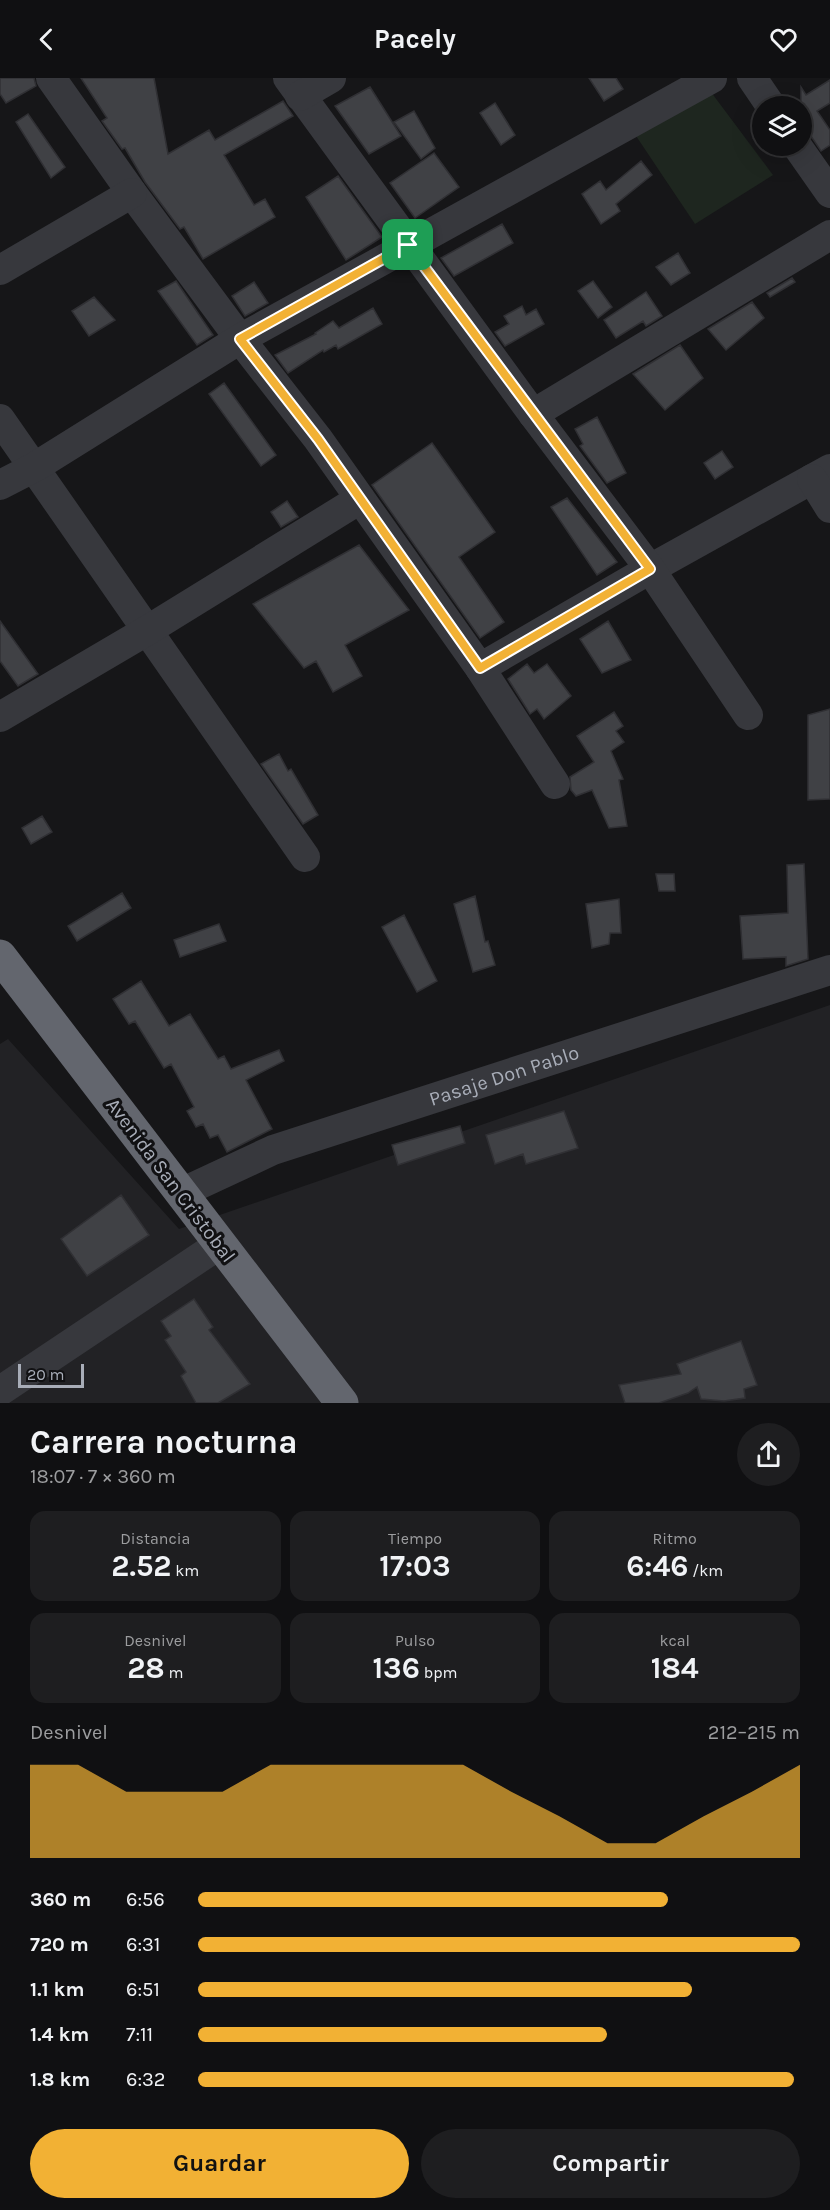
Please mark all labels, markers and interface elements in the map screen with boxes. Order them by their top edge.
icon: back [30,23,63,56]
text: Pacely [374,23,456,55]
icon: heart [767,23,800,56]
map controls [752,96,812,156]
button: layers [752,96,812,156]
pin [382,219,433,270]
icon: arrive [391,228,424,261]
street label: Pasaje Don Pablo [426,1041,582,1111]
street label: Avenida San Cristobal [101,1094,240,1267]
scale bar [18,1361,84,1388]
text: 20 m [27,1365,65,1384]
text: Carrera nocturna [30,1423,297,1461]
button: share [737,1423,800,1486]
text: 18:07 · 7 × 360 m [30,1465,176,1488]
text: Distancia [120,1529,190,1548]
text: Tiempo [388,1529,442,1548]
text: Ritmo [653,1529,697,1548]
text: 2.52 [111,1548,172,1584]
text: 17:03 [379,1548,451,1584]
text: 6:46 [626,1548,688,1584]
text: km [172,1561,199,1580]
text: /km [688,1561,723,1580]
text: Desnivel [124,1631,187,1650]
text: Pulso [395,1631,435,1650]
text: kcal [659,1631,690,1650]
text: 28 [127,1650,165,1686]
text: 136 [372,1650,420,1686]
text: 184 [651,1650,699,1686]
text: m [165,1663,183,1682]
text: bpm [420,1663,458,1682]
text: Desnivel [30,1721,108,1744]
text: 212–215 m [708,1721,800,1744]
text: 360 m [30,1888,91,1911]
text: 6:56 [126,1888,165,1911]
text: 720 m [30,1933,89,1956]
text: 6:31 [126,1933,160,1956]
text: 1.1 km [30,1978,84,2001]
text: 6:51 [126,1978,160,2001]
text: 1.4 km [30,2023,89,2046]
text: 7:11 [126,2023,153,2046]
text: 1.8 km [30,2068,90,2091]
text: 6:32 [126,2068,165,2091]
button: Guardar [30,2129,409,2198]
button: Compartir [421,2129,800,2198]

